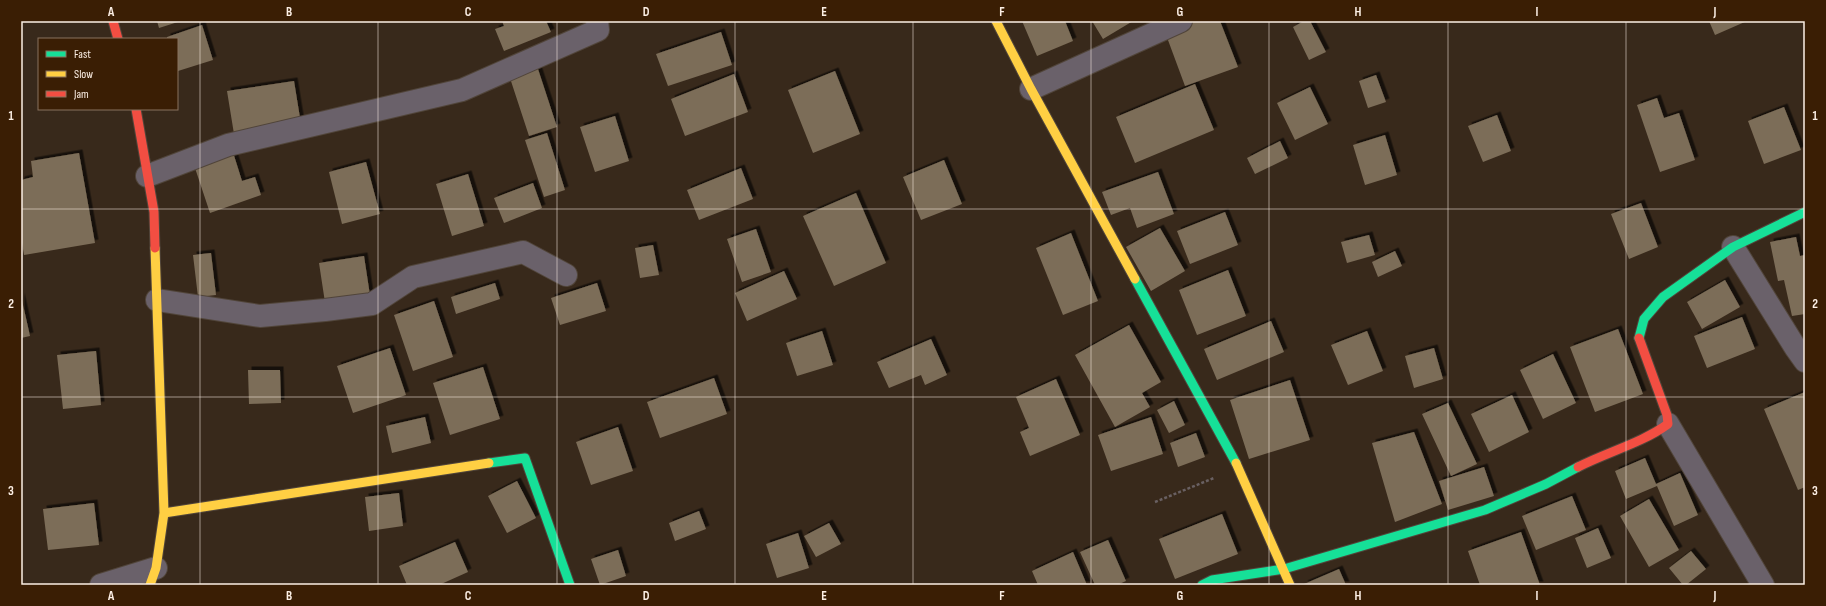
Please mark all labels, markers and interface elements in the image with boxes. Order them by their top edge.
text: A [107,4,115,20]
text: B [286,4,292,20]
text: C [465,4,472,20]
text: D [643,4,650,20]
text: E [821,4,827,20]
text: F [999,4,1005,20]
text: G [1177,4,1184,20]
text: H [1355,4,1362,20]
text: I [1536,4,1539,20]
text: J [1713,4,1717,20]
legend [38,38,178,110]
text: Fast [74,47,91,62]
text: Slow [74,67,93,82]
text: Jam [73,87,89,102]
text: 1 [8,108,14,124]
text: 1 [1812,108,1818,124]
text: 2 [8,296,14,312]
text: 2 [1812,296,1818,312]
text: 3 [8,483,14,499]
text: 3 [1812,483,1818,499]
text: A [107,588,115,604]
text: B [286,588,292,604]
text: C [465,588,472,604]
text: D [643,588,650,604]
text: E [821,588,827,604]
text: F [999,588,1005,604]
text: G [1177,588,1184,604]
text: H [1355,588,1362,604]
text: I [1536,588,1539,604]
text: J [1713,588,1717,604]

